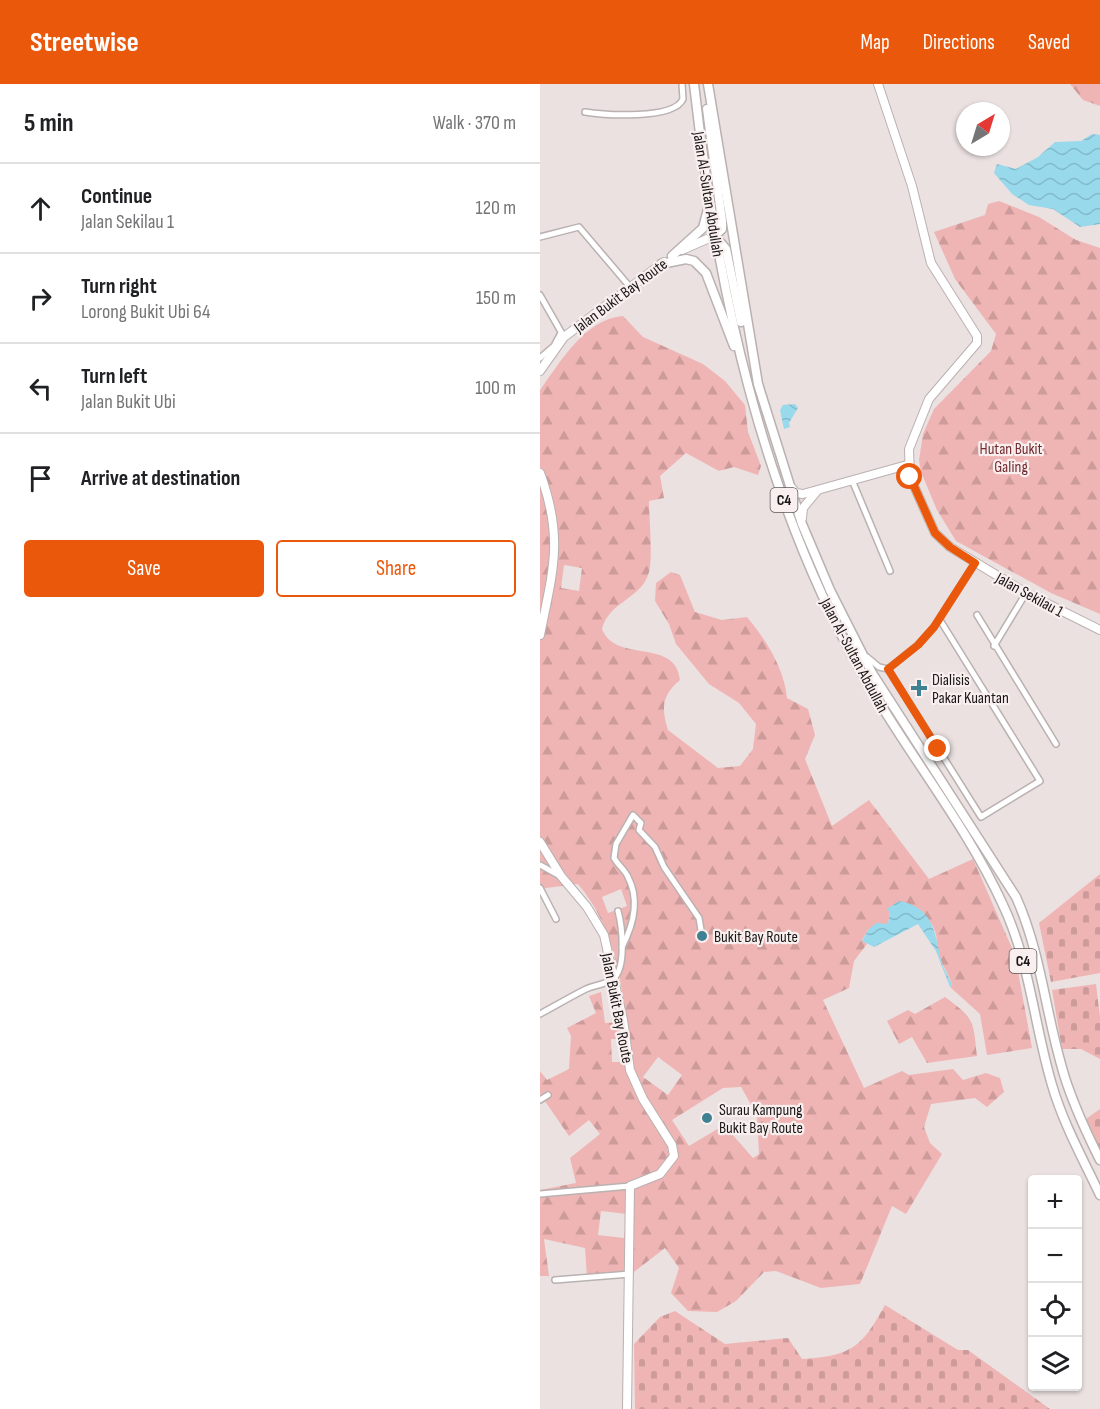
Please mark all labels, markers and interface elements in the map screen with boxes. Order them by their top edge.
text: Streetwise [30,26,139,59]
text: Map [860,30,890,55]
text: Directions [923,30,995,55]
text: Saved [1028,30,1070,55]
north arrow [956,102,1010,156]
text: 5 min [24,108,74,139]
text: Walk · 370 m [433,111,516,135]
street label: Jalan Al-Sultan Abdullah [688,129,727,258]
text: Continue [81,183,152,210]
icon: ahead [24,192,57,225]
text: 120 m [476,196,516,220]
text: Jalan Sekilau 1 [81,210,174,234]
street label: Jalan Bukit Bay Route [570,255,671,338]
text: Turn right [81,273,157,300]
icon: right [24,282,57,315]
text: 150 m [476,286,516,310]
text: Lorong Bukit Ubi 64 [81,300,210,324]
text: Turn left [81,363,147,390]
icon: left [24,372,57,405]
text: 100 m [475,376,516,400]
text: Jalan Bukit Ubi [81,390,176,414]
park label: Hutan Bukit Galing [980,440,1043,477]
icon: arrive [24,462,57,495]
route start [896,463,922,489]
text: Arrive at destination [81,465,240,492]
road number: C4 [770,488,798,512]
button: Save [24,540,264,597]
button: Share [276,540,516,597]
street label: Jalan Sekilau 1 [991,569,1067,622]
street label: Jalan Al-Sultan Abdullah [815,594,892,716]
place label: Dialisis Pakar Kuantan [932,671,1009,708]
marker: Dialisis Pakar Kuantan [910,679,928,697]
route end [924,735,950,761]
place label: Bukit Bay Route [714,928,798,947]
marker: Bukit Bay Route [695,929,709,943]
road number: C4 [1010,949,1036,973]
street label: Jalan Bukit Bay Route [596,951,637,1065]
place label: Surau Kampung Bukit Bay Route [719,1101,803,1138]
marker: Surau Kampung Bukit Bay Route [700,1111,714,1125]
map controls [1028,1175,1082,1391]
button: + [1028,1175,1082,1229]
button: − [1028,1229,1082,1283]
button: locate [1028,1283,1082,1337]
button: layers [1028,1337,1082,1391]

